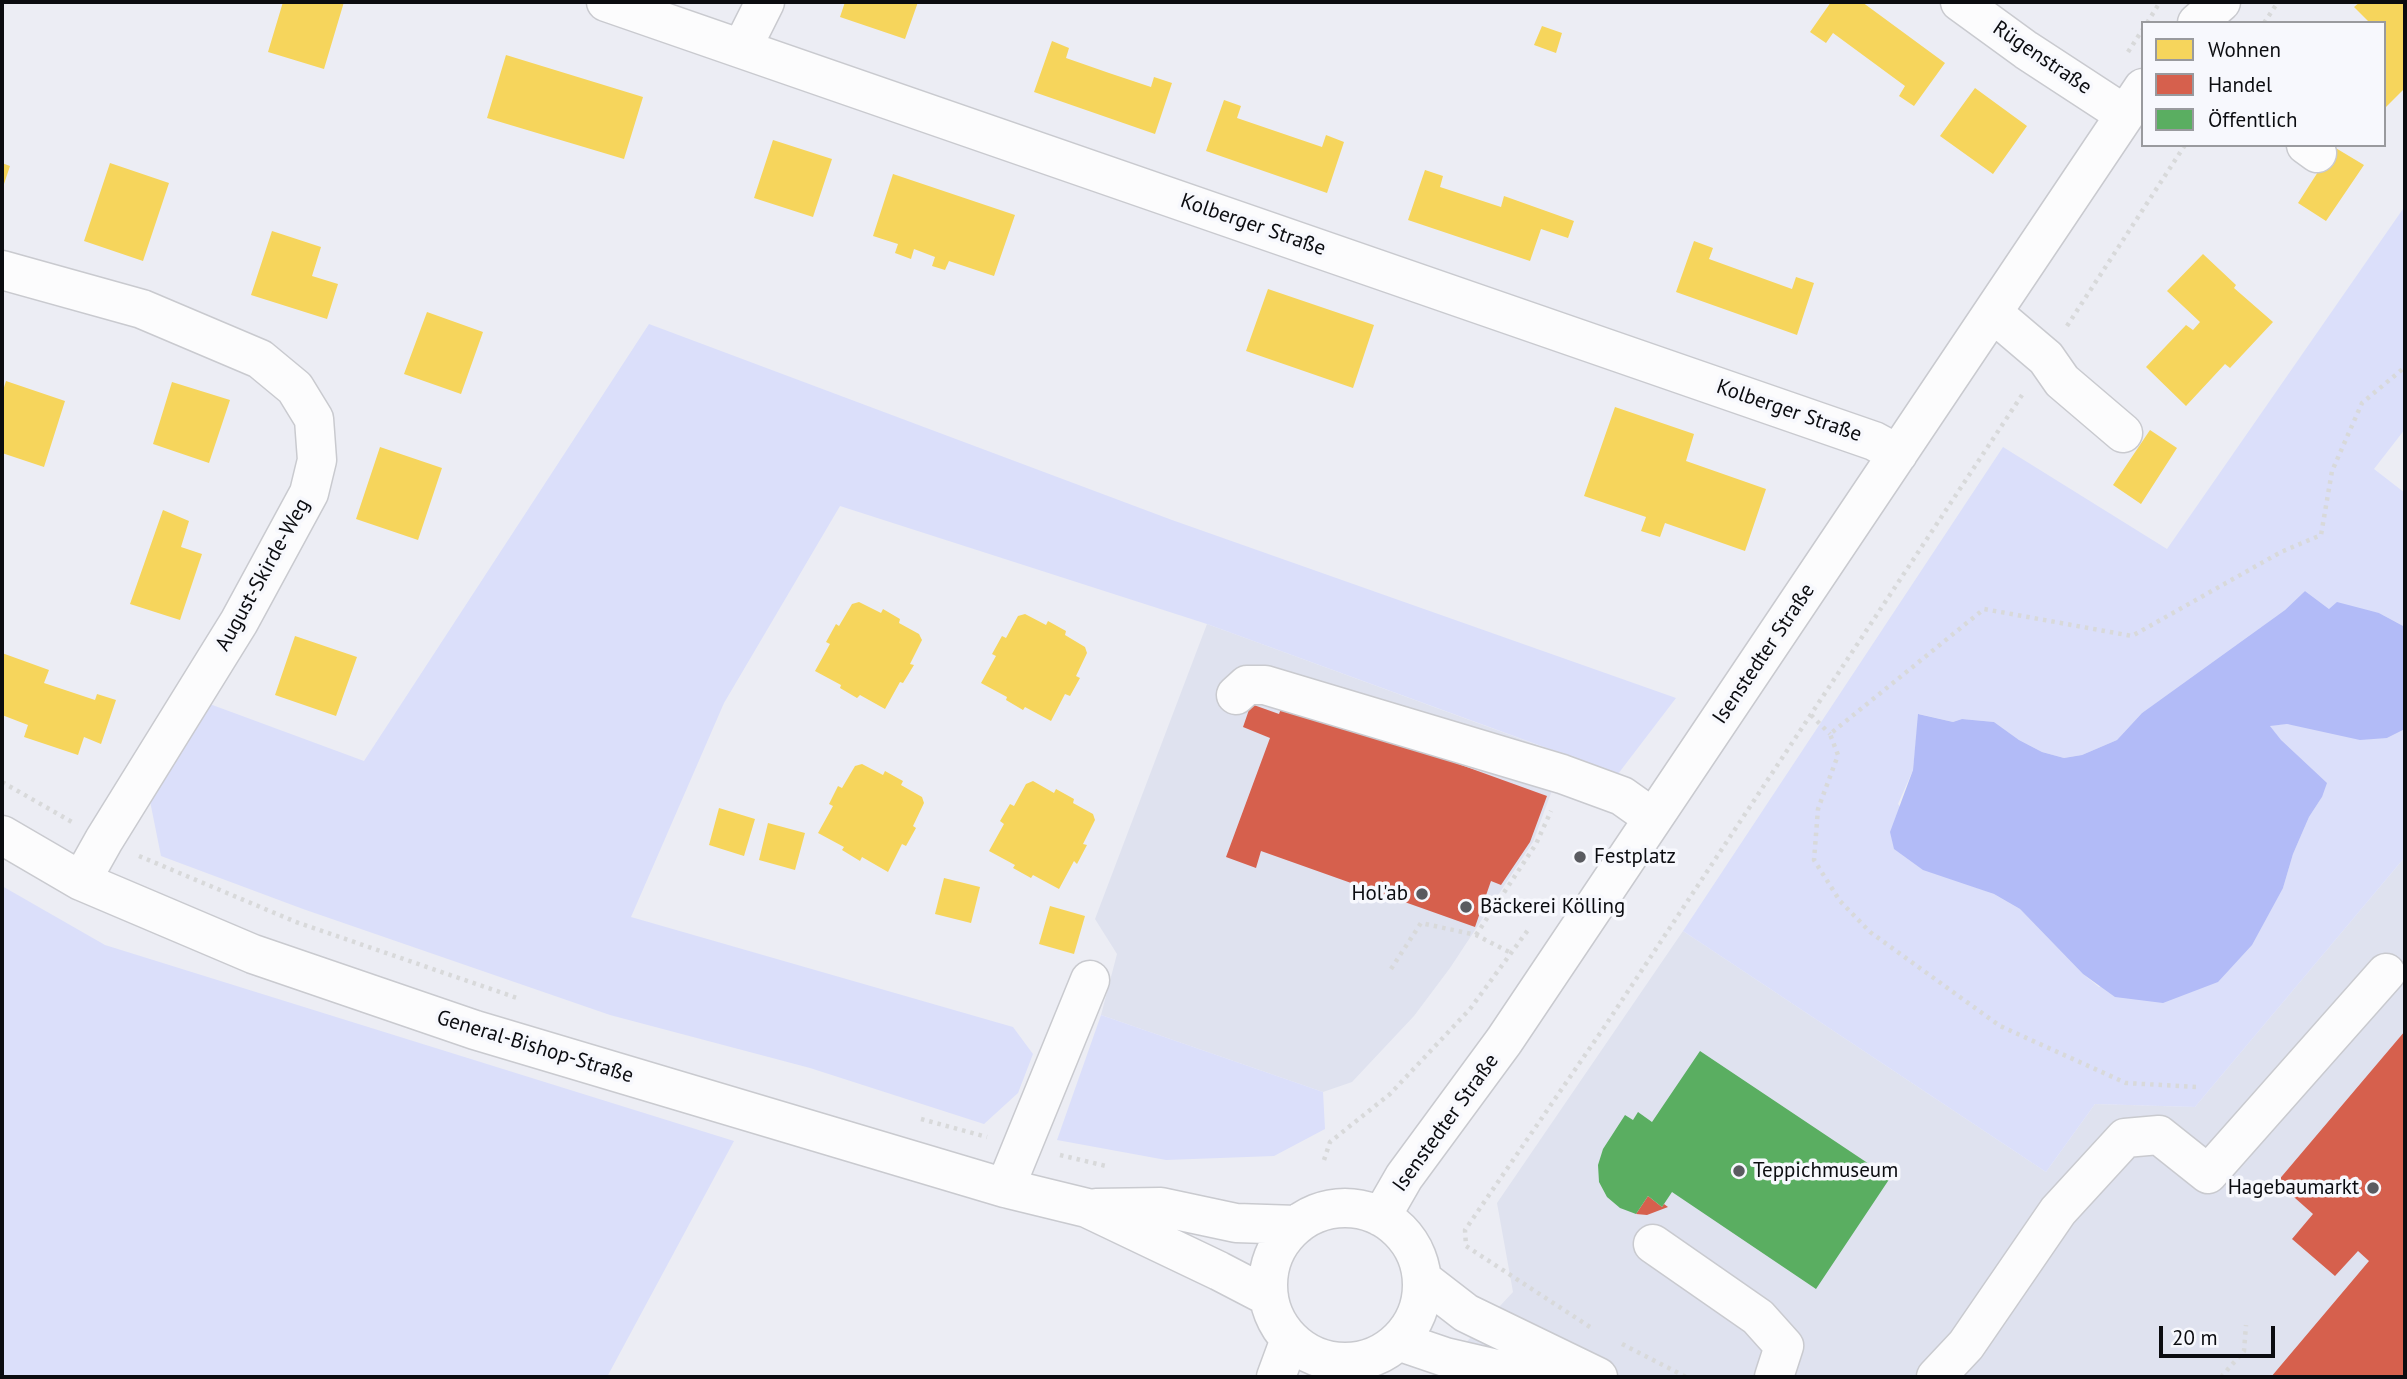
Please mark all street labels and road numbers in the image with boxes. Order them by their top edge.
street label: Rügenstraße [1988,16,2096,100]
street label: Kolberger Straße [1177,188,1329,262]
street label: Kolberger Straße [1713,374,1865,448]
street label: August-Skirde-Weg [211,494,315,656]
street label: Isenstedter Straße [1708,579,1820,729]
street label: General-Bishop-Straße [434,1005,636,1089]
street label: Isenstedter Straße [1388,1049,1504,1197]

